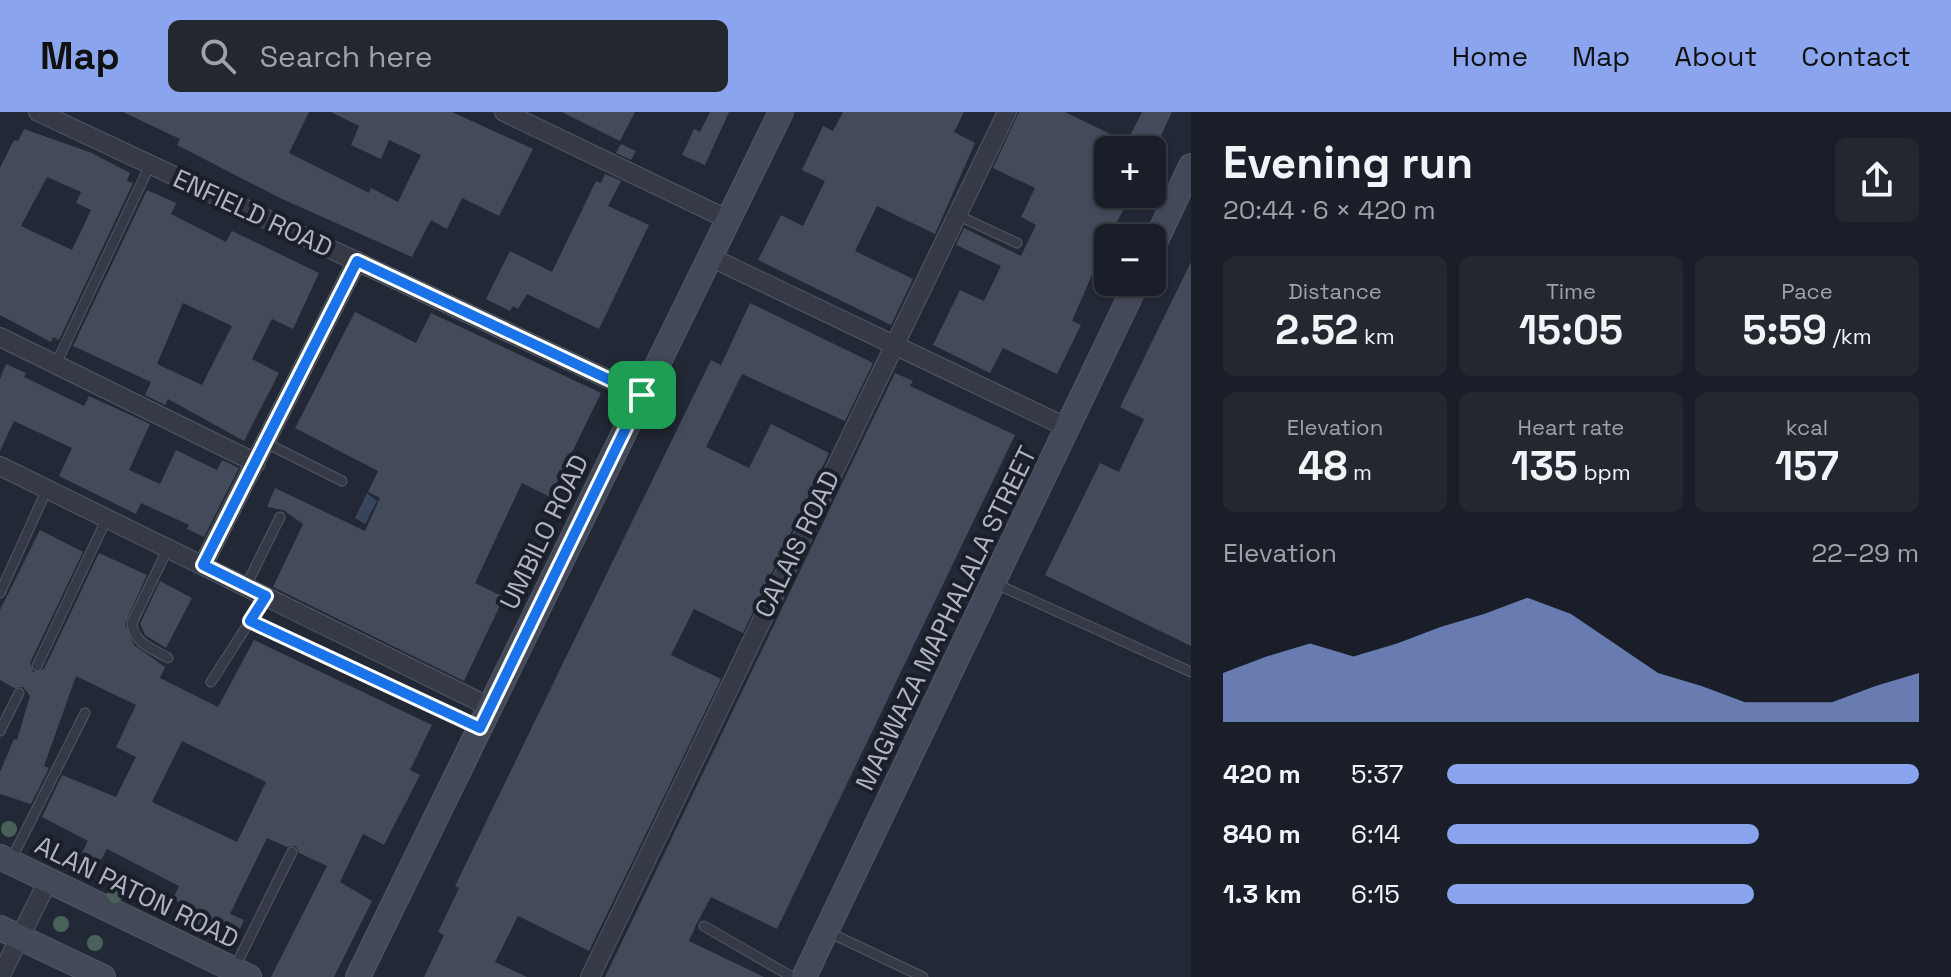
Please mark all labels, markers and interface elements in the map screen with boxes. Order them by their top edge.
search box [168,20,728,92]
text: Map [40,32,120,80]
icon: search [196,34,240,78]
text: Search here [260,37,433,76]
text: Home [1452,38,1528,74]
text: Map [1572,38,1630,74]
text: About [1674,38,1757,74]
text: Contact [1801,38,1911,74]
text: Evening run [1223,135,1473,191]
map controls [1094,136,1166,296]
button: + [1094,136,1166,208]
button: share [1835,138,1919,222]
street label: ENFIELD ROAD [168,161,338,265]
text: 20:44 · 6 × 420 m [1223,193,1436,227]
button: − [1094,224,1166,296]
text: Distance [1288,277,1382,305]
text: Time [1546,277,1596,305]
text: Pace [1781,277,1833,305]
text: 2.52 [1275,305,1358,356]
text: 15:05 [1519,305,1623,356]
text: 5:59 [1742,305,1827,356]
text: km [1358,322,1395,350]
text: /km [1827,322,1872,350]
pin [608,361,676,429]
icon: arrive [620,373,664,417]
text: Elevation [1287,413,1383,441]
text: Heart rate [1518,413,1624,441]
text: kcal [1786,413,1828,441]
street label: MAGWAZA MAPHALALA STREET [848,440,1044,796]
text: 48 [1298,441,1347,492]
text: 135 [1511,441,1578,492]
text: 157 [1775,441,1839,492]
street label: UMBILO ROAD [492,449,596,615]
text: m [1347,458,1372,486]
text: bpm [1578,458,1631,486]
street label: CALAIS ROAD [747,465,847,623]
text: Elevation [1223,536,1337,570]
text: 22–29 m [1811,536,1919,570]
text: 420 m [1223,757,1301,791]
text: 5:37 [1351,757,1404,791]
text: 840 m [1223,817,1301,851]
text: 6:14 [1351,817,1401,851]
street label: ALAN PATON ROAD [30,828,244,956]
text: 1.3 km [1223,877,1302,911]
text: 6:15 [1351,877,1400,911]

